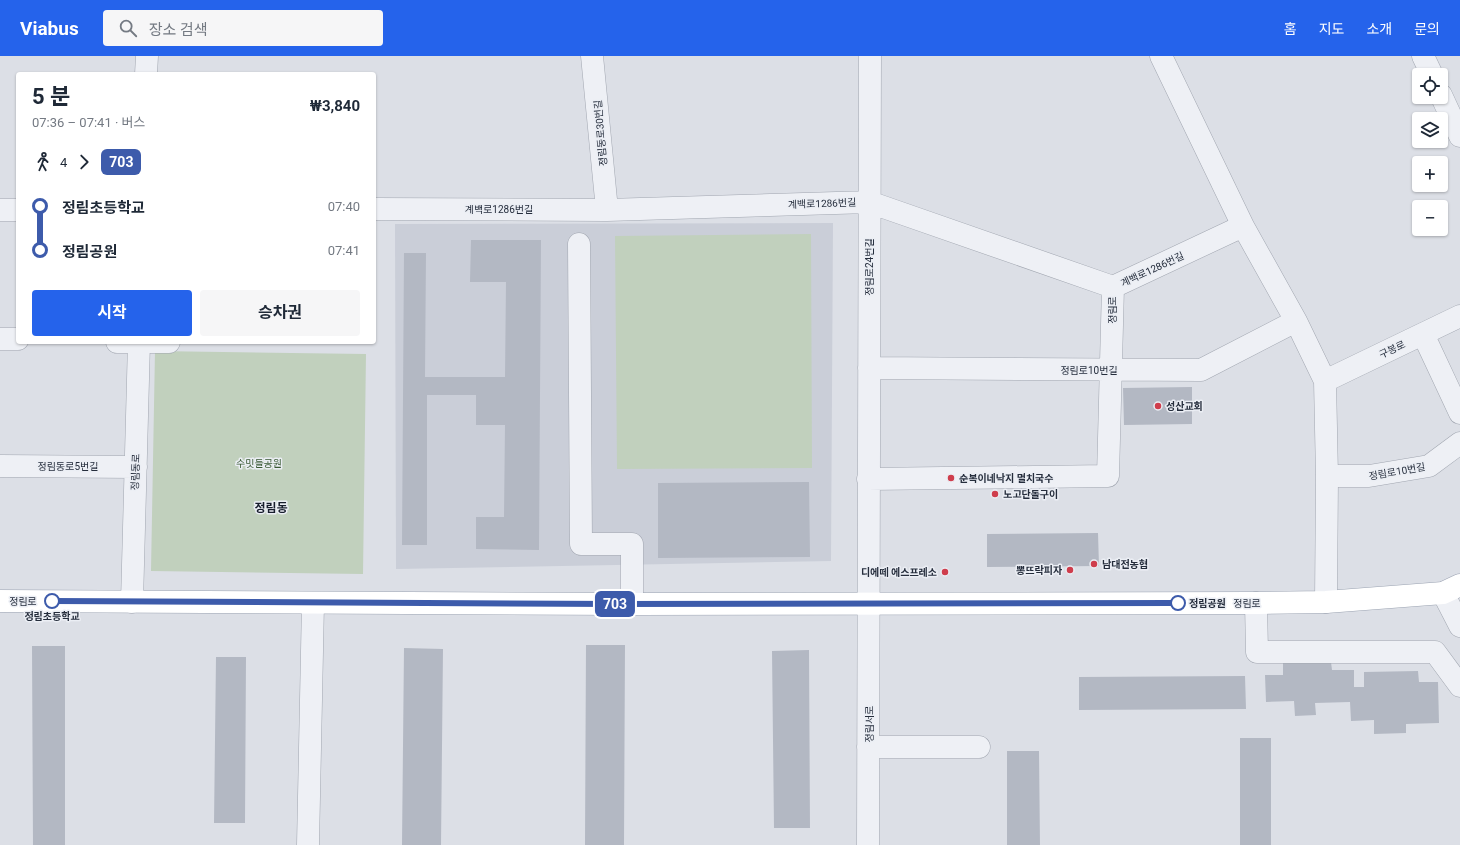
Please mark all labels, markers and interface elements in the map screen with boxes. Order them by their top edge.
search box [103,10,383,46]
text: Viabus [20,17,79,40]
icon: search [117,17,139,39]
text: 장소 검색 [149,21,208,39]
text: 홈 [1284,21,1297,37]
text: 지도 [1319,21,1344,37]
text: 소개 [1366,21,1392,37]
text: 문의 [1414,21,1440,37]
map controls [1412,68,1448,236]
button: locate [1412,68,1448,104]
text: 5 분 [32,84,70,109]
text: ₩3,840 [310,97,360,115]
street label: 정림동로30번길 [592,99,609,167]
button: layers [1412,112,1448,148]
text: 07:36 – 07:41 · 버스 [32,115,146,130]
icon: walk [32,151,54,173]
icon: forward [73,151,95,173]
text: 703 [109,154,133,170]
text: 4 [60,155,67,170]
button: + [1412,156,1448,192]
street label: 계백로1286번길 [788,197,856,210]
text: 정림초등학교 [62,199,145,217]
text: 07:40 [328,199,360,214]
button: − [1412,200,1448,236]
street label: 계백로1286번길 [465,204,533,215]
street label: 정림로24번길 [864,238,875,296]
text: 정림공원 [62,243,117,261]
text: 07:41 [328,243,360,258]
street label: 계백로1286번길 [1119,250,1186,289]
button: 시작 [32,290,192,336]
button: 승차권 [200,290,360,336]
street label: 정림로 [1107,296,1118,324]
street label: 구봉로 [1377,339,1407,360]
street label: 정림로10번길 [1060,365,1118,376]
marker: 성산교회 [1153,401,1163,411]
place label: 성산교회 [1166,401,1203,412]
street label: 정림동로 [129,453,142,491]
park label: 수밋들공원 [236,458,282,469]
street label: 정림동로5번길 [38,461,98,472]
street label: 정림로10번길 [1368,461,1426,482]
marker: 순복이네낙지 멸치국수 [946,473,956,483]
place label: 순복이네낙지 멸치국수 [959,473,1054,484]
marker: 노고단돌구이 [990,489,1000,499]
place label: 노고단돌구이 [1003,489,1058,500]
district label: 정림동 [254,501,288,515]
marker: 남대전농협 [1089,559,1099,569]
place label: 남대전농협 [1102,559,1148,570]
place label: 뽕뜨락피자 [1016,565,1063,576]
marker: 뽕뜨락피자 [1065,565,1075,575]
place label: 디에떼 에스프레소 [861,567,937,578]
marker: 디에떼 에스프레소 [940,567,950,577]
line badge: 703 [592,591,638,617]
marker: 정림초등학교 [44,593,60,609]
marker: 정림공원 [1170,595,1186,611]
street label: 정림로 [9,596,37,607]
text: 703 [603,596,627,612]
place label: 정림공원 [1189,598,1226,609]
street label: 정림로 [1233,598,1261,609]
place label: 정림초등학교 [24,610,80,622]
street label: 정림서로 [864,706,875,742]

